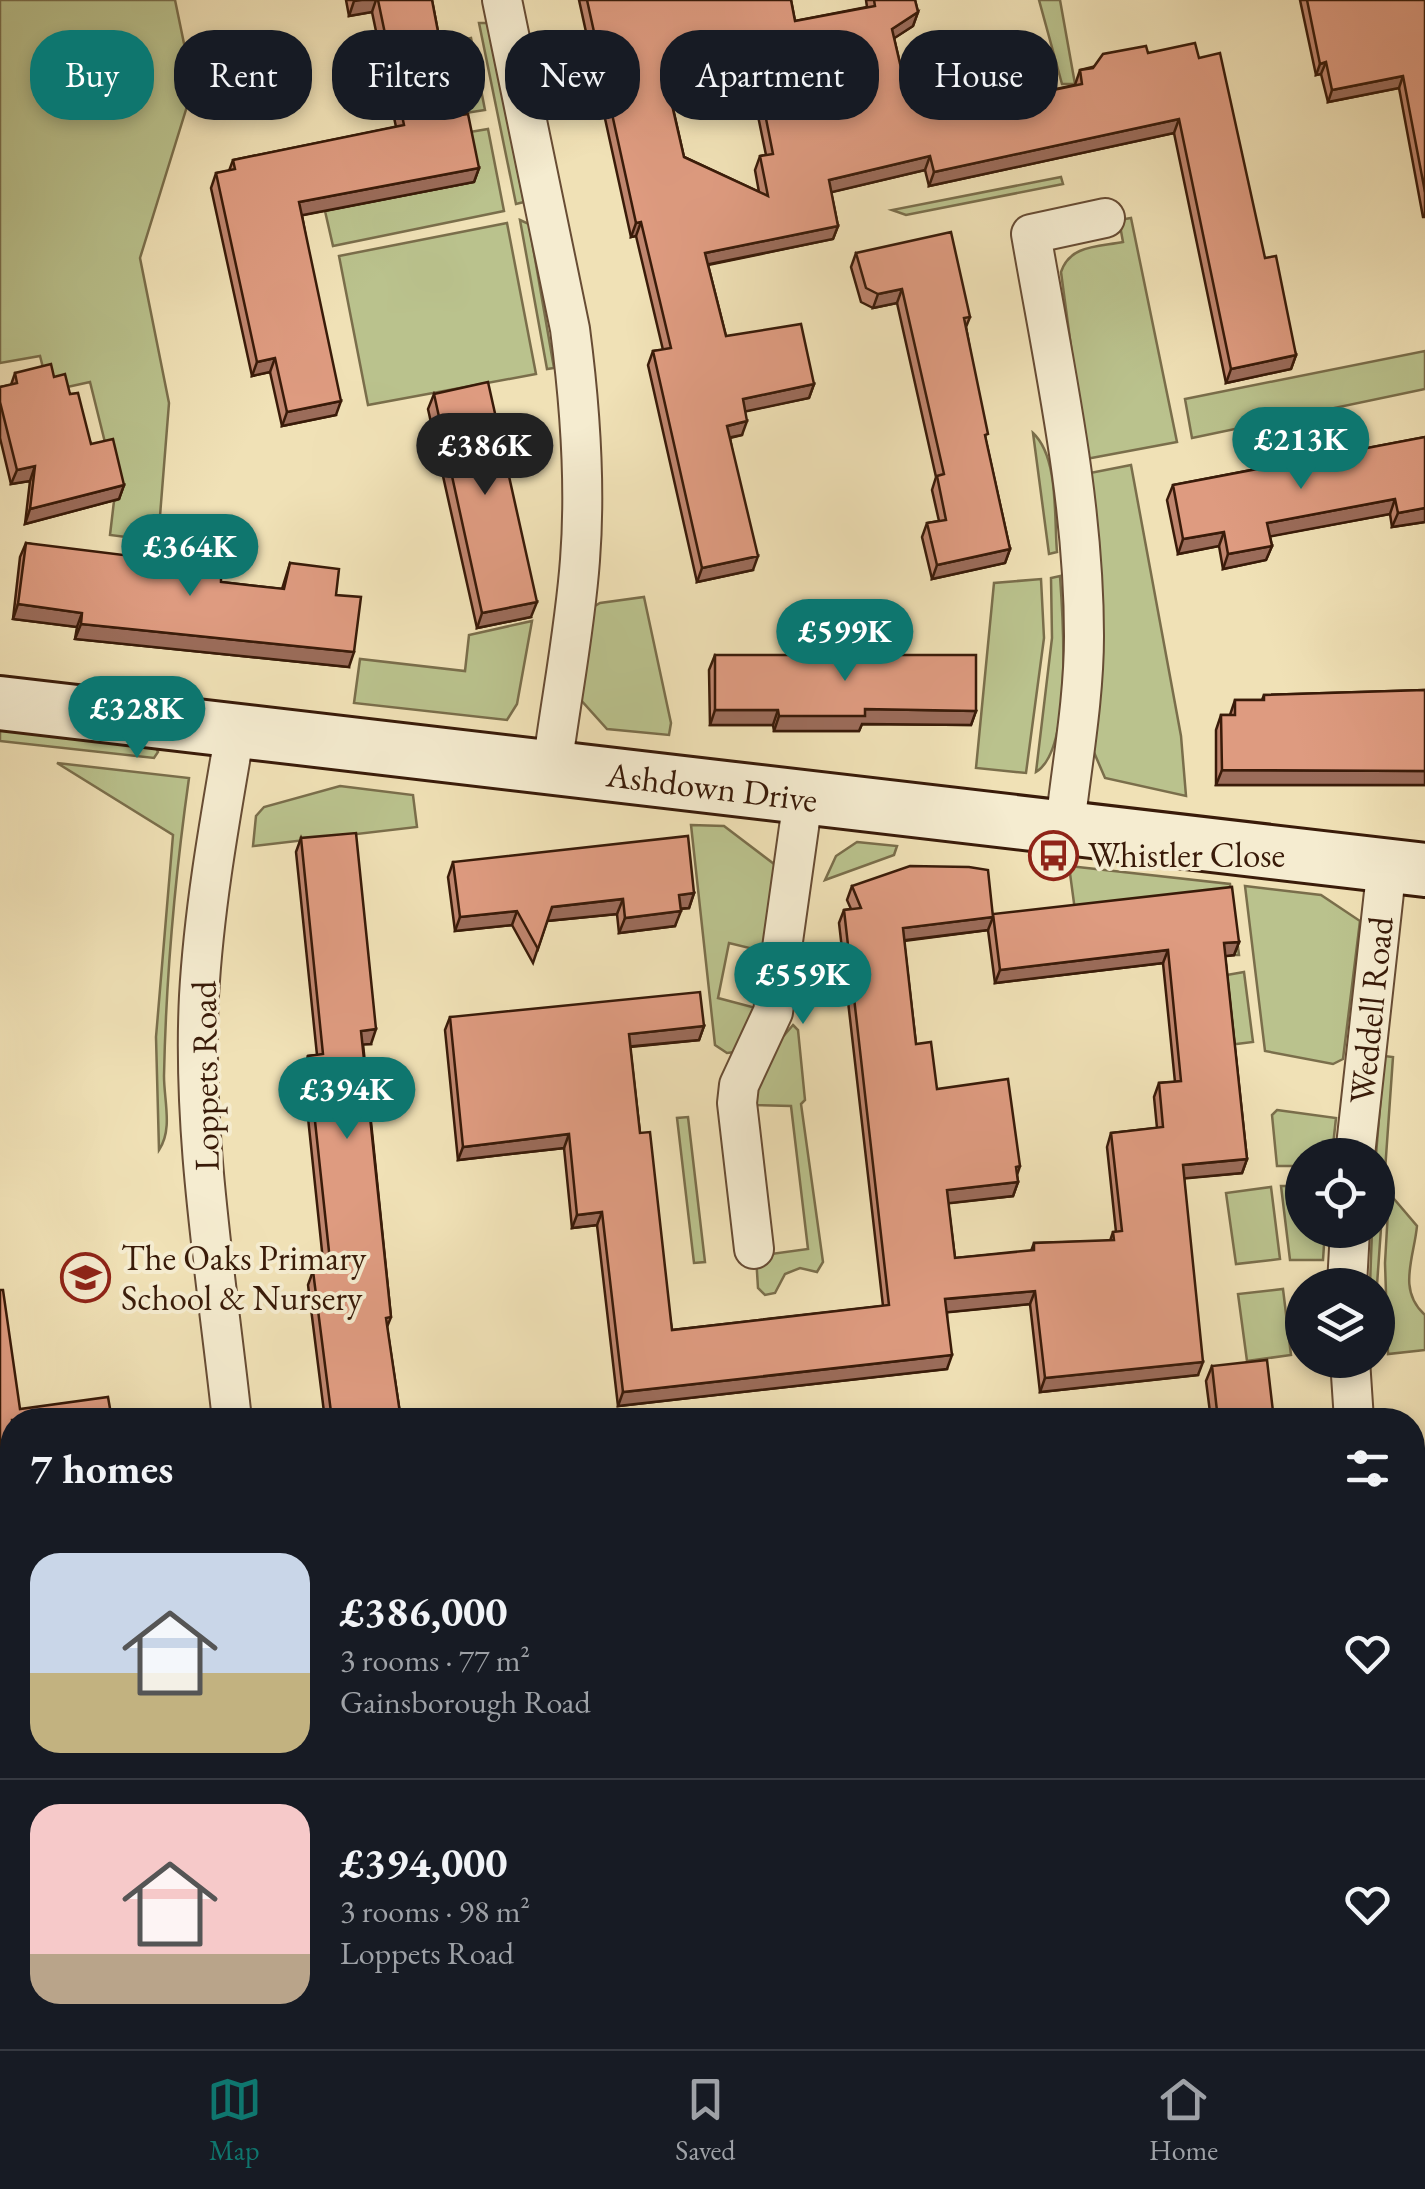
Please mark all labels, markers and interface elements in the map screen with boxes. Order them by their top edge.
chip: Buy [30,30,154,120]
chip: Rent [174,30,312,120]
chip: Filters [332,30,485,120]
chip: New [505,30,640,120]
chip: Apartment [660,30,879,120]
chip: House [899,30,1058,120]
pin: £213K [1231,407,1371,492]
pin: £386K [415,413,555,498]
text: £213K [1254,418,1348,460]
text: £386K [438,424,532,466]
pin: £364K [120,514,260,599]
text: £364K [143,525,237,567]
pin: £599K [775,599,915,684]
text: £599K [798,610,892,652]
pin: £328K [67,676,207,761]
text: £328K [90,687,184,729]
street label: Ashdown Drive [603,751,820,822]
bus stop icon: Whistler Close [1027,829,1079,881]
place label: Whistler Close [1088,832,1285,877]
street label: Weddell Road [1338,914,1403,1106]
pin: £559K [733,942,873,1027]
text: £559K [756,953,850,995]
street label: Loppets Road [180,980,229,1172]
pin: £394K [277,1057,417,1142]
text: £394K [300,1068,394,1110]
map controls [1285,1138,1395,1378]
button: locate [1285,1138,1395,1248]
place label: The Oaks Primary School & Nursery [121,1235,367,1320]
school or university icon: The Oaks Primary School & Nursery [60,1252,112,1304]
button: layers [1285,1268,1395,1378]
text: 7 homes [30,1441,173,1496]
icon: filters [1340,1441,1395,1496]
text: £386,000 [340,1584,508,1639]
icon: home [110,1593,230,1713]
icon: heart [1340,1626,1395,1681]
text: 3 rooms · 77 m² [340,1639,530,1681]
text: Gainsborough Road [340,1681,591,1723]
text: £394,000 [340,1835,508,1890]
icon: home [110,1844,230,1964]
icon: heart [1340,1877,1395,1932]
text: 3 rooms · 98 m² [340,1890,530,1932]
text: Loppets Road [340,1932,514,1974]
tab: Map [207,2072,262,2168]
tab: Saved [675,2072,735,2168]
tab: Home [1149,2072,1218,2168]

